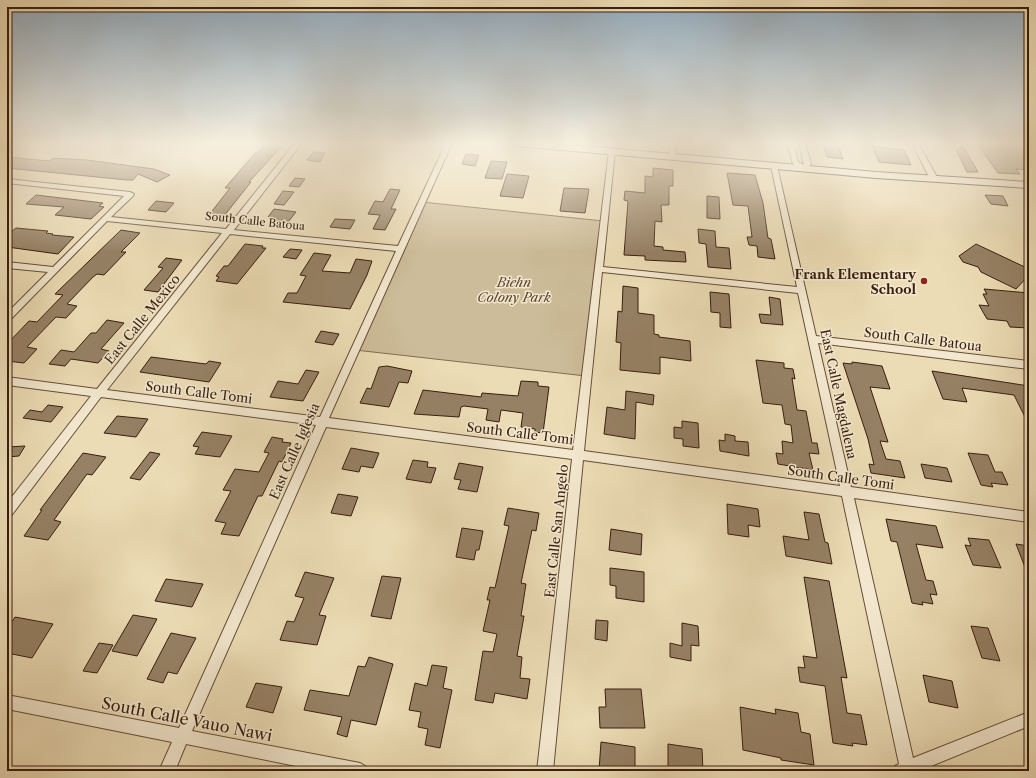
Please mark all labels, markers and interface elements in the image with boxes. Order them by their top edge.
street label: South Calle Batoua [204,209,306,233]
place label: Frank Elementary School [795,266,917,297]
street label: East Calle Mexico [101,271,183,367]
park label: Biehn Colony Park [477,274,551,305]
marker: Frank Elementary School [919,276,929,286]
street label: South Calle Batoua [863,324,983,354]
street label: East Calle Magdalena [817,328,861,461]
street label: South Calle Tomi [145,378,253,406]
street label: East Calle Iglesia [266,400,323,502]
street label: South Calle Tomi [466,419,574,447]
street label: South Calle Tomi [787,462,895,492]
street label: East Calle San Angelo [541,463,571,599]
street label: South Calle Vauo Nawi [100,693,274,745]

